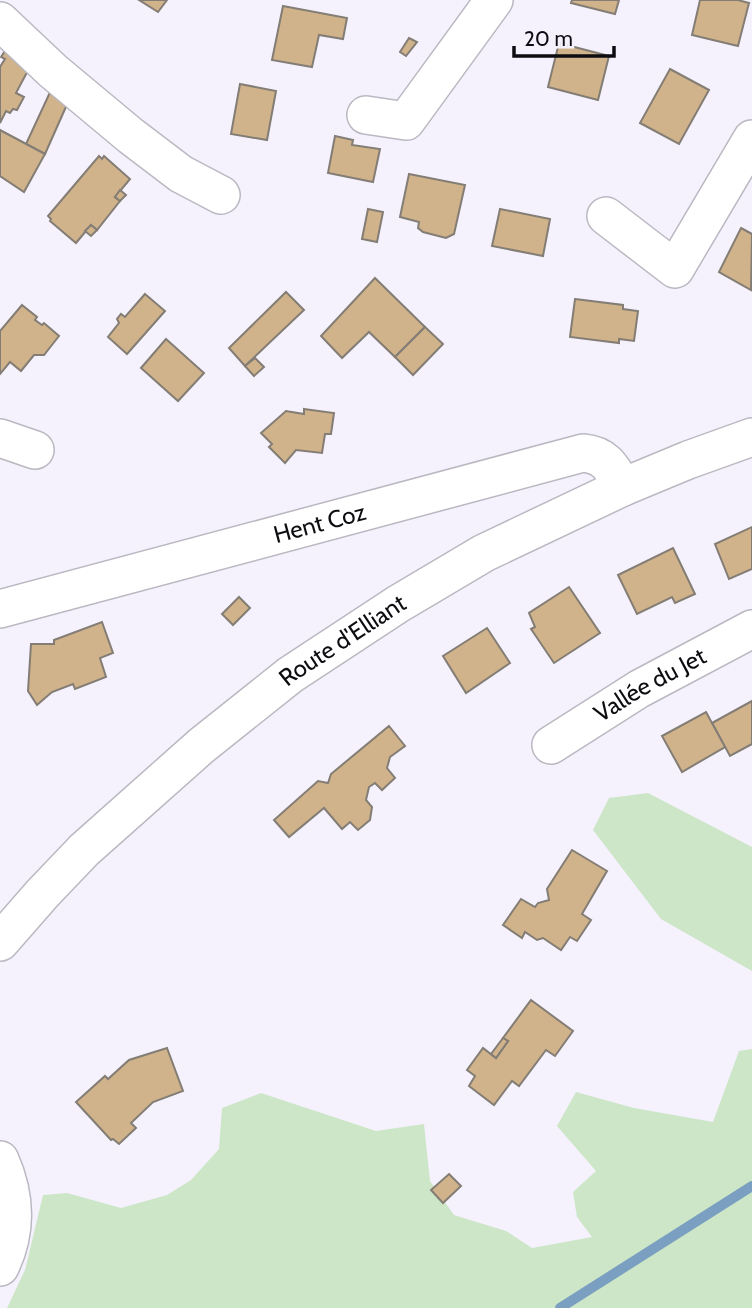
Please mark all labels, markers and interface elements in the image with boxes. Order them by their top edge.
scale bar [514,14,614,58]
text: 20 m [524,26,573,51]
street label: Hent Coz [270,497,369,549]
street label: Route d'Elliant [273,588,411,692]
street label: Vallée du Jet [589,641,711,728]

